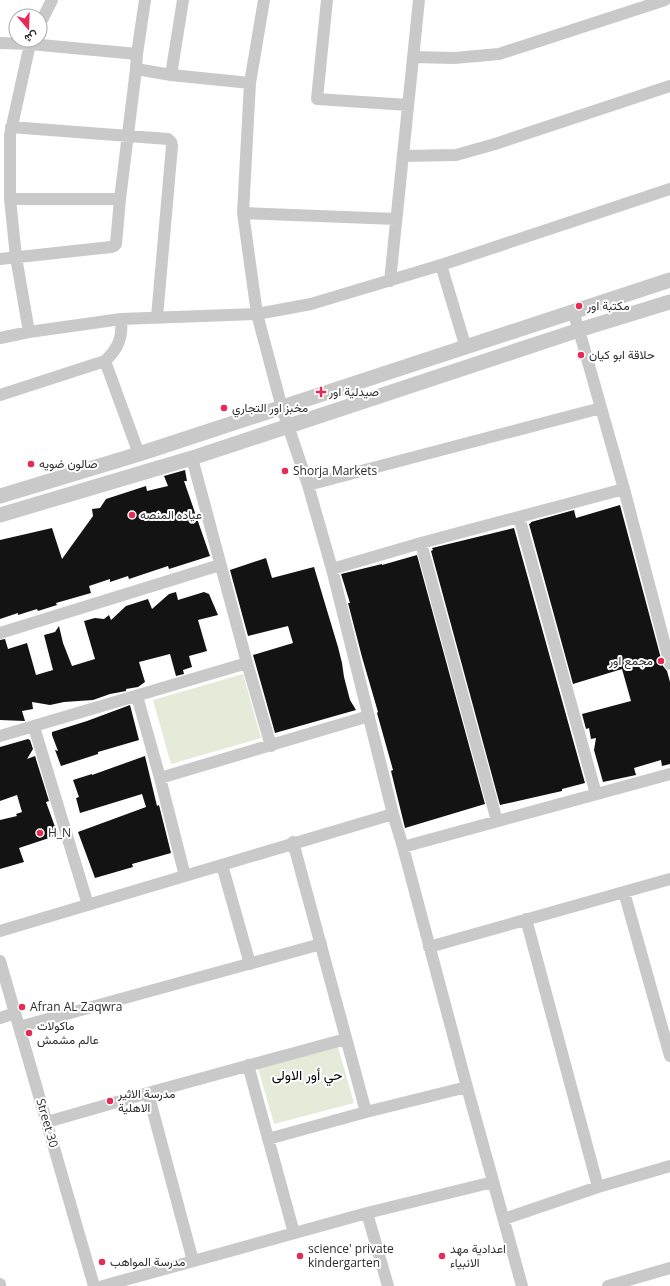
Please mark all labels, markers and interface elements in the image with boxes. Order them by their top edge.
north arrow [8,8,48,48]
text: ش [23,29,40,47]
place label: مكتبة اور [586,297,630,314]
marker: مكتبة اور [574,301,584,311]
place label: حلاقة ابو كيان [589,346,655,363]
marker: حلاقة ابو كيان [576,350,586,360]
place label: صيدلية اور [328,383,379,400]
marker: صيدلية اور [316,387,326,397]
place label: مخبز اور التجاري [232,399,308,418]
marker: مخبز اور التجاري [219,403,229,413]
place label: صالون ضويه [39,455,98,472]
marker: صالون ضويه [26,459,36,469]
place label: Shorja Markets [293,462,378,479]
marker: Shorja Markets [280,466,290,476]
place label: عياده المنصه [140,506,202,523]
marker: عياده المنصه [127,510,137,520]
place label: مجمع اور [608,652,653,670]
marker: مجمع اور [656,656,666,666]
place label: H_N [48,824,71,841]
marker: H_N [35,828,45,838]
place label: Afran AL Zaqwra [30,998,122,1015]
marker: Afran AL Zaqwra [17,1002,27,1012]
place label: ماكولات عالم مشمش [37,1017,99,1048]
marker: ماكولات عالم مشمش [24,1028,34,1038]
district label: حي أور الاولى [272,1065,342,1087]
place label: مدرسة الاثير الاهلية [117,1085,175,1116]
street label: Street 30 [32,1096,63,1150]
marker: مدرسة الاثير الاهلية [105,1096,115,1106]
place label: science' private kindergarten [308,1240,394,1271]
place label: اعدادية مهد الانبياء [450,1240,506,1271]
marker: science' private kindergarten [295,1251,305,1261]
marker: اعدادية مهد الانبياء [437,1251,447,1261]
place label: مدرسة المواهب [110,1253,185,1270]
marker: مدرسة المواهب [97,1257,107,1267]

